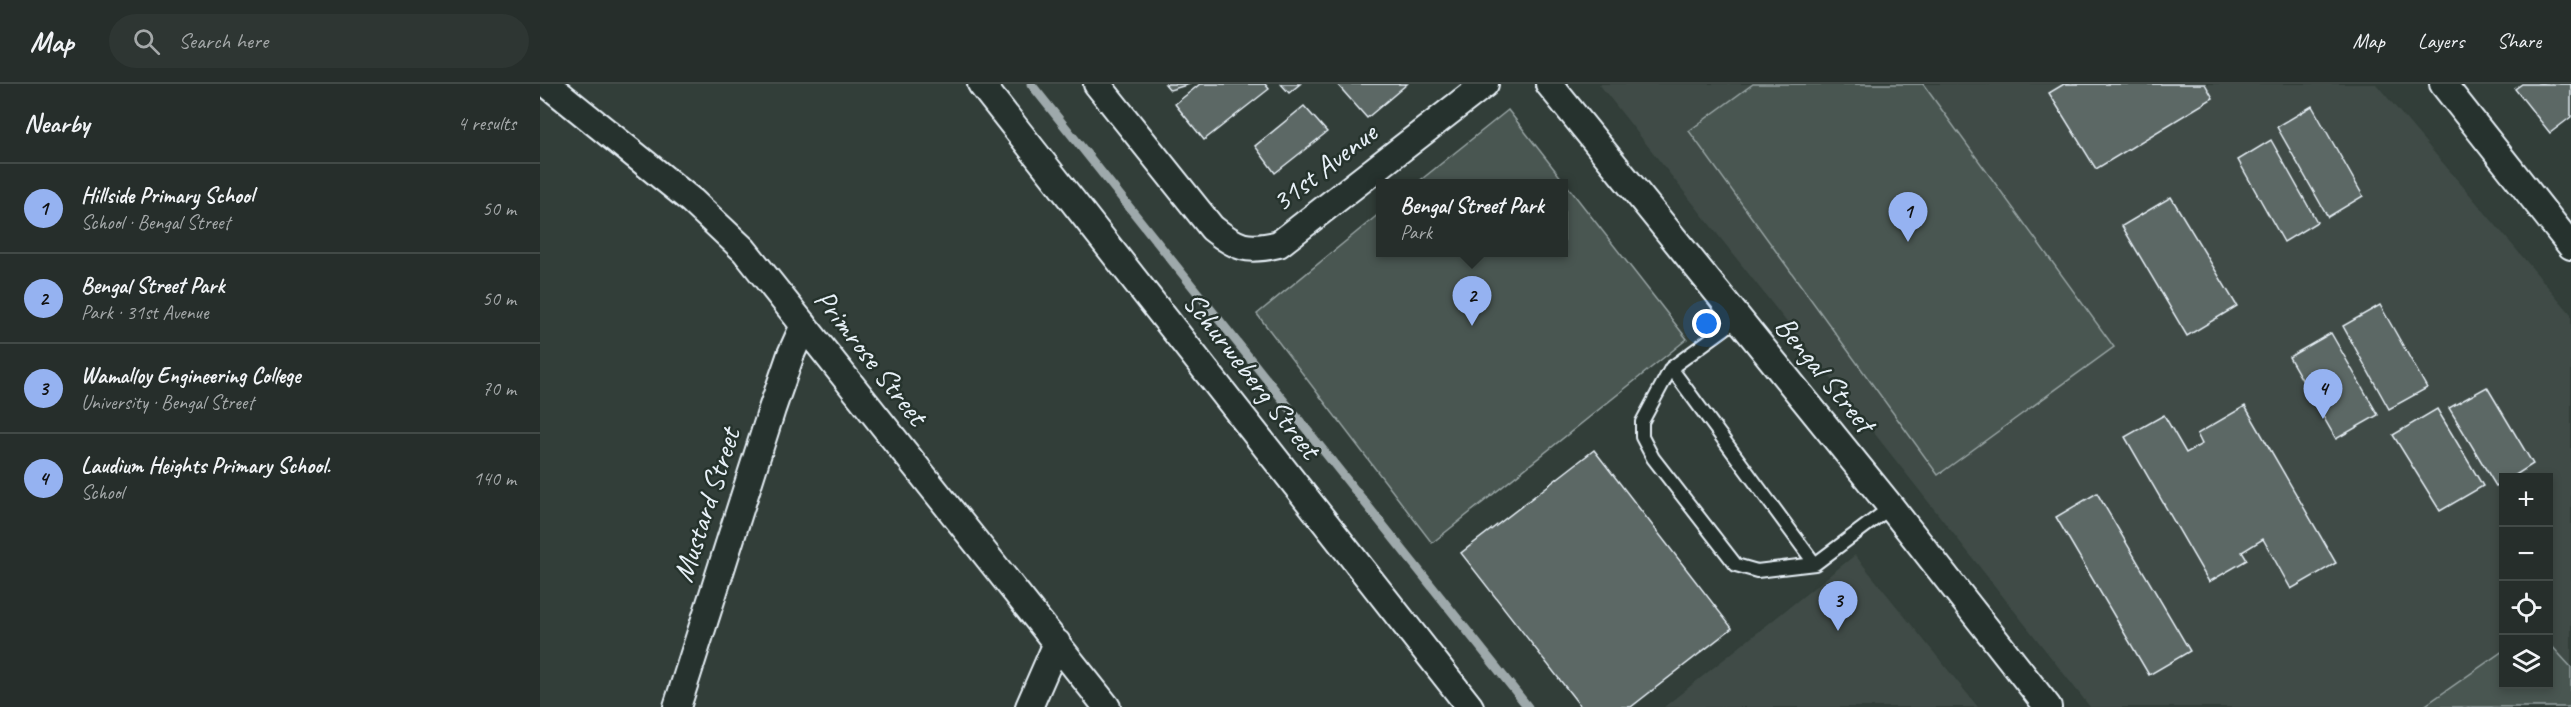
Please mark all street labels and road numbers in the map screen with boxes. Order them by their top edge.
street label: 31st Avenue [1264,113,1386,220]
street label: Primrose Street [806,281,938,435]
street label: Schurweberg Street [1175,284,1331,469]
street label: Bengal Street [1766,308,1886,443]
street label: Mustard Street [663,421,750,587]

